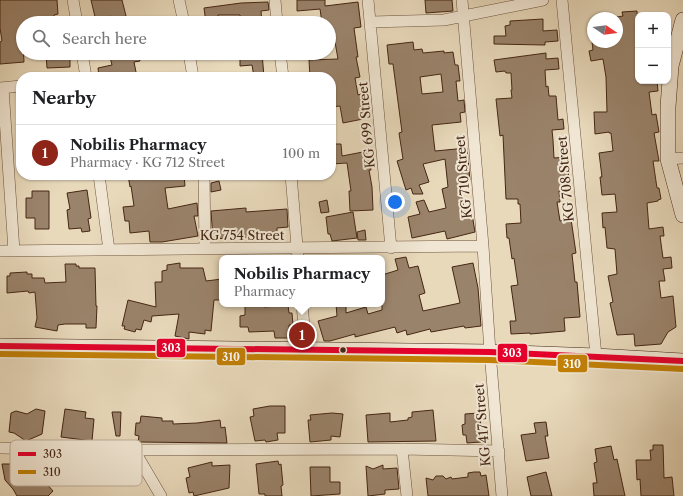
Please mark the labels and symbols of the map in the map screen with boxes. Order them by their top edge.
north arrow [587,12,623,48]
street label: KG 699 Street [354,81,378,169]
street label: KG 710 Street [451,134,475,219]
street label: KG 708 Street [553,135,577,223]
your location [385,192,405,212]
street label: KG 754 Street [200,227,285,243]
pin: 1 [289,320,315,350]
line badge: 303 [156,338,186,358]
text: 303 [161,341,181,355]
line badge: 303 [497,343,528,363]
unlabelled marker [338,345,348,355]
text: 303 [502,346,522,360]
line badge: 310 [216,347,246,366]
text: 310 [222,350,240,364]
line badge: 310 [557,354,588,373]
text: 310 [563,357,581,371]
street label: KG 417 Street [470,383,494,467]
legend [10,440,142,486]
text: 303 [43,447,62,461]
text: 310 [43,465,61,479]

